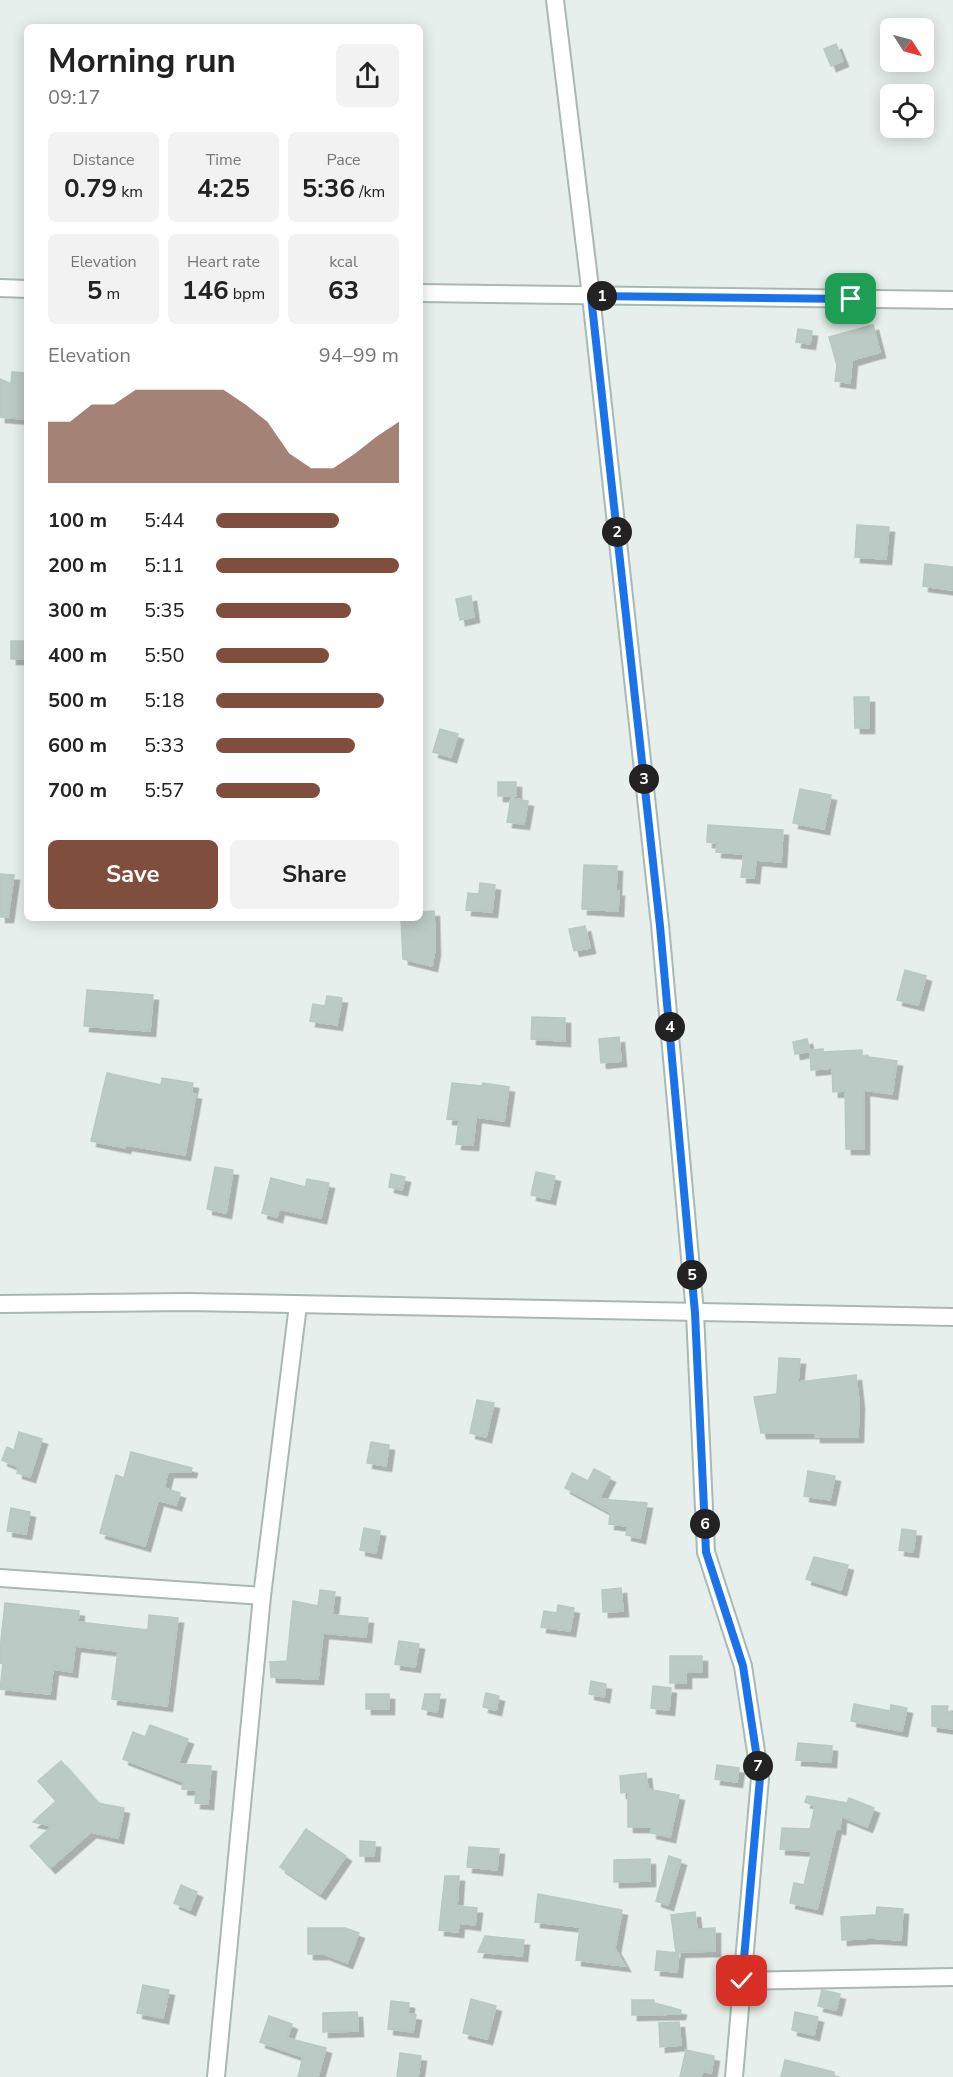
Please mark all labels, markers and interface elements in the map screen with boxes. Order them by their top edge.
north arrow [880,18,934,72]
map controls [880,18,934,138]
text: Morning run [48,39,236,84]
button: share [336,44,399,107]
text: 09:17 [48,84,101,111]
button: locate [880,84,934,138]
text: Distance [72,149,135,171]
text: Time [206,149,241,171]
text: Pace [327,149,360,171]
text: 0.79 [64,171,117,206]
text: 4:25 [197,171,250,206]
text: 5:36 [302,171,355,206]
text: km [117,181,143,203]
text: /km [355,181,385,203]
text: Elevation [70,251,137,273]
text: Heart rate [187,251,260,273]
text: kcal [329,251,358,273]
text: 5 [87,273,102,308]
text: 146 [182,273,229,308]
text: 63 [328,273,359,308]
pin [825,273,876,324]
pin: 1 [587,281,617,311]
icon: arrive [834,282,867,315]
text: m [102,283,120,305]
text: bpm [229,283,265,305]
text: 1 [597,285,607,307]
text: Elevation [48,342,131,369]
text: 94–99 m [319,342,399,369]
text: 100 m [48,507,107,534]
text: 5:44 [144,507,185,534]
pin: 2 [602,517,632,547]
text: 2 [612,521,622,543]
text: 200 m [48,552,107,579]
text: 5:11 [144,552,185,579]
text: 300 m [48,597,107,624]
text: 5:35 [144,597,185,624]
text: 400 m [48,642,107,669]
text: 5:50 [144,642,185,669]
text: 500 m [48,687,107,714]
text: 5:18 [144,687,185,714]
text: 600 m [48,732,107,759]
text: 5:33 [144,732,185,759]
pin: 3 [629,764,659,794]
text: 3 [639,768,649,790]
text: 700 m [48,777,107,804]
text: 5:57 [144,777,185,804]
button: Save [48,840,218,909]
button: Share [230,840,399,909]
pin: 4 [655,1012,685,1042]
text: 4 [665,1016,675,1038]
pin: 5 [677,1260,707,1290]
text: 5 [687,1264,697,1286]
pin: 6 [690,1509,720,1539]
text: 6 [700,1513,710,1535]
pin: 7 [743,1751,773,1781]
text: 7 [753,1755,763,1777]
pin [716,1955,767,2006]
icon: check [725,1964,758,1997]

